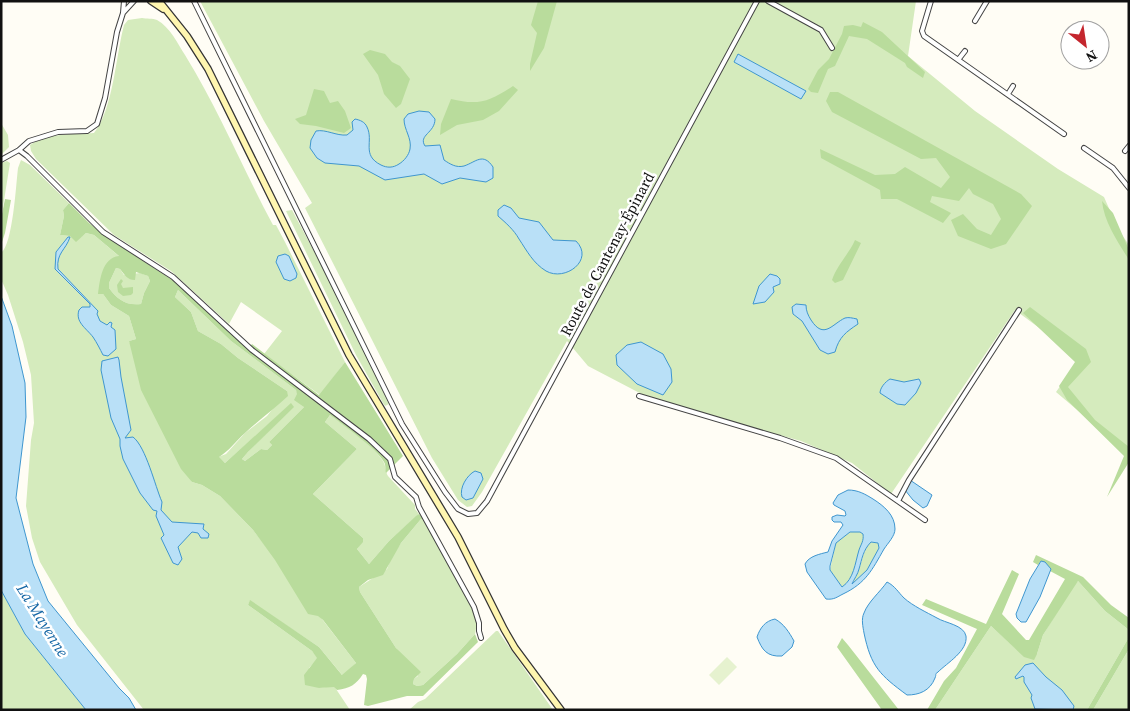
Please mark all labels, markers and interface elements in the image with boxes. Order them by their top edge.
north arrow [1060,20,1110,70]
text: N [1082,45,1101,67]
street label: Route de Cantenay-Épinard [555,168,659,340]
water label: La Mayenne [11,578,74,661]

